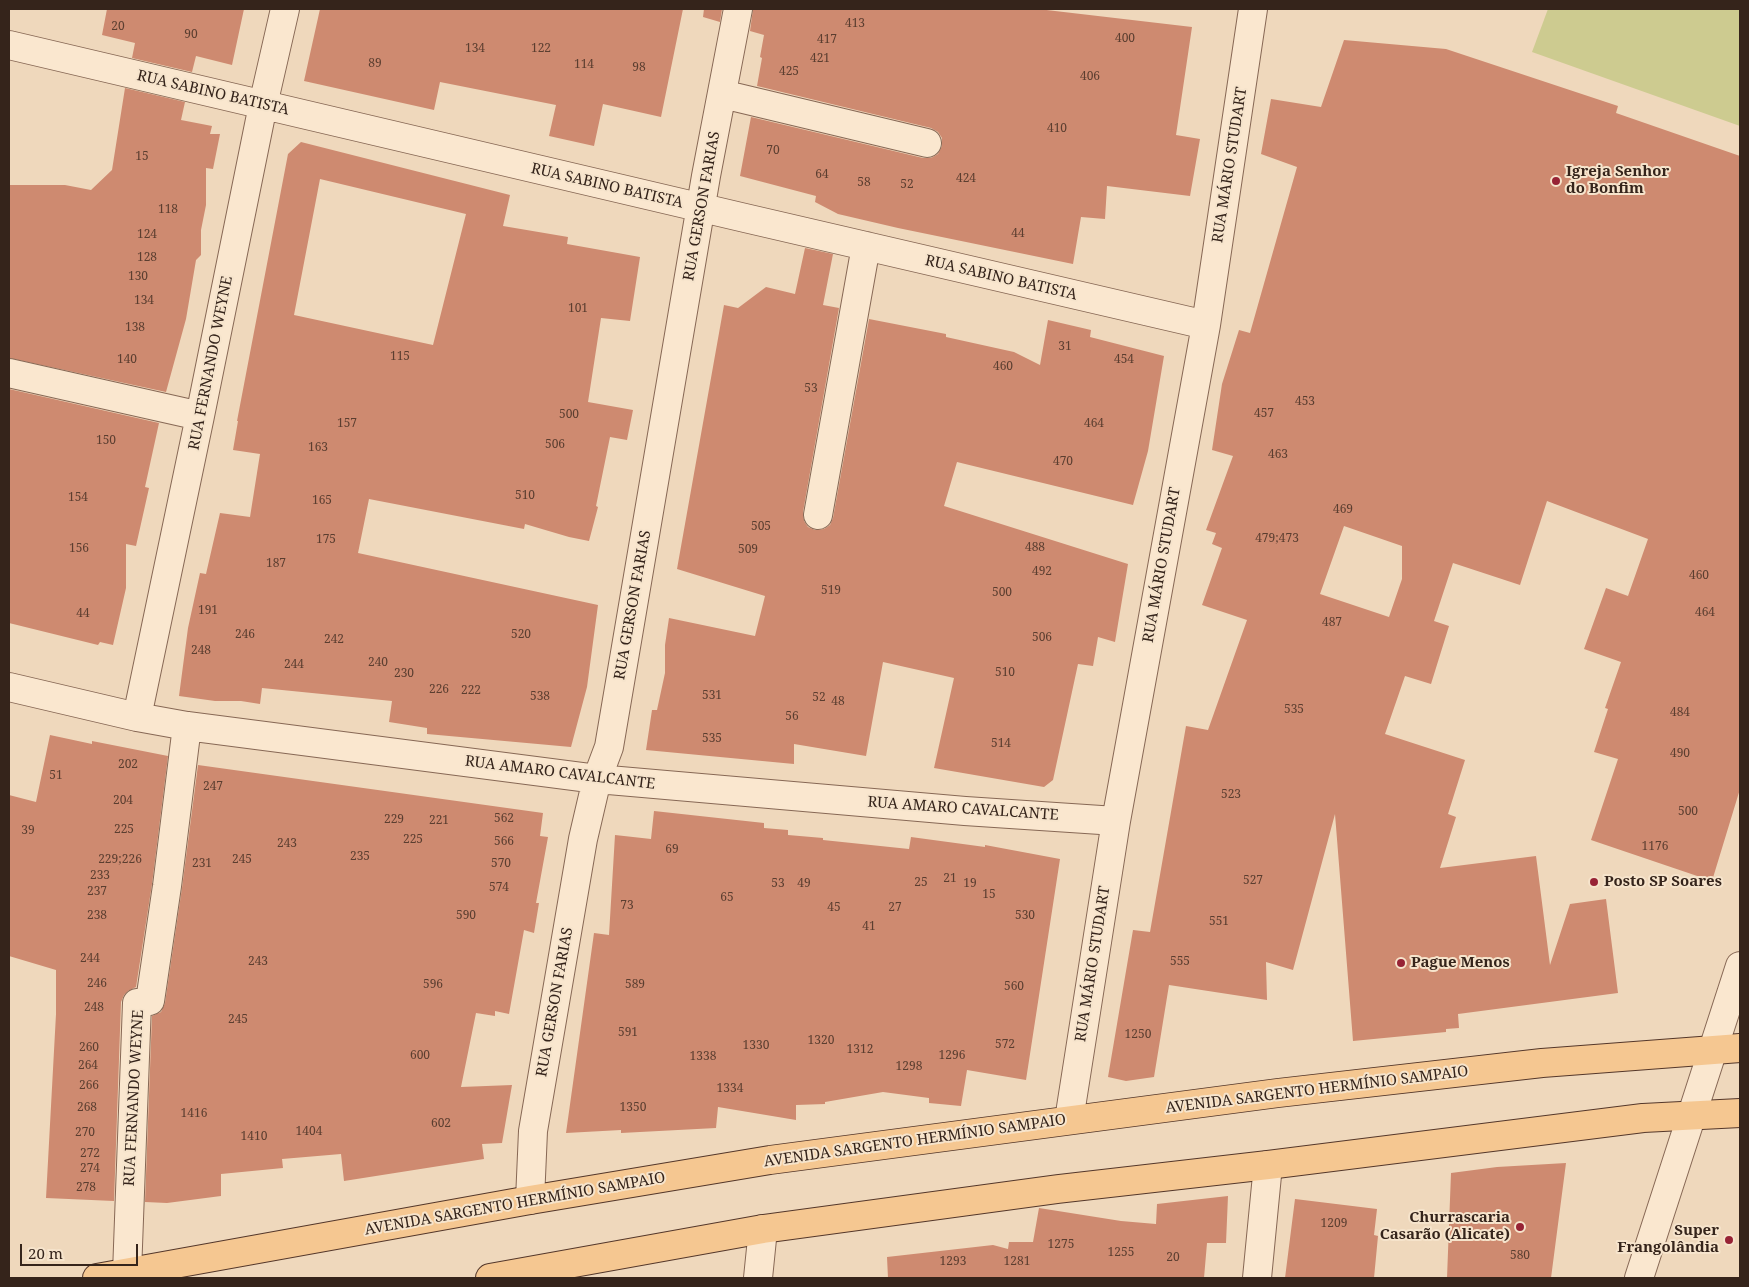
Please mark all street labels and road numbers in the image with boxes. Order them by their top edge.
street label: RUA SABINO BATISTA [135,67,291,119]
street label: RUA MÁRIO STUDART [1209,86,1251,244]
street label: RUA GERSON FARIAS [680,130,724,282]
street label: RUA SABINO BATISTA [529,160,685,212]
street label: RUA SABINO BATISTA [923,252,1079,304]
street label: RUA FERNANDO WEYNE [185,274,237,452]
street label: RUA MÁRIO STUDART [1139,486,1185,644]
street label: RUA GERSON FARIAS [611,529,655,681]
street label: RUA AMARO CAVALCANTE [464,752,656,794]
street label: RUA AMARO CAVALCANTE [867,793,1059,825]
street label: RUA MÁRIO STUDART [1072,885,1114,1043]
street label: RUA GERSON FARIAS [533,926,577,1078]
street label: RUA FERNANDO WEYNE [120,1009,148,1187]
street label: AVENIDA SARGENTO HERMÍNIO SAMPAIO [1165,1062,1469,1118]
street label: AVENIDA SARGENTO HERMÍNIO SAMPAIO [763,1111,1067,1171]
street label: AVENIDA SARGENTO HERMÍNIO SAMPAIO [363,1169,667,1239]

